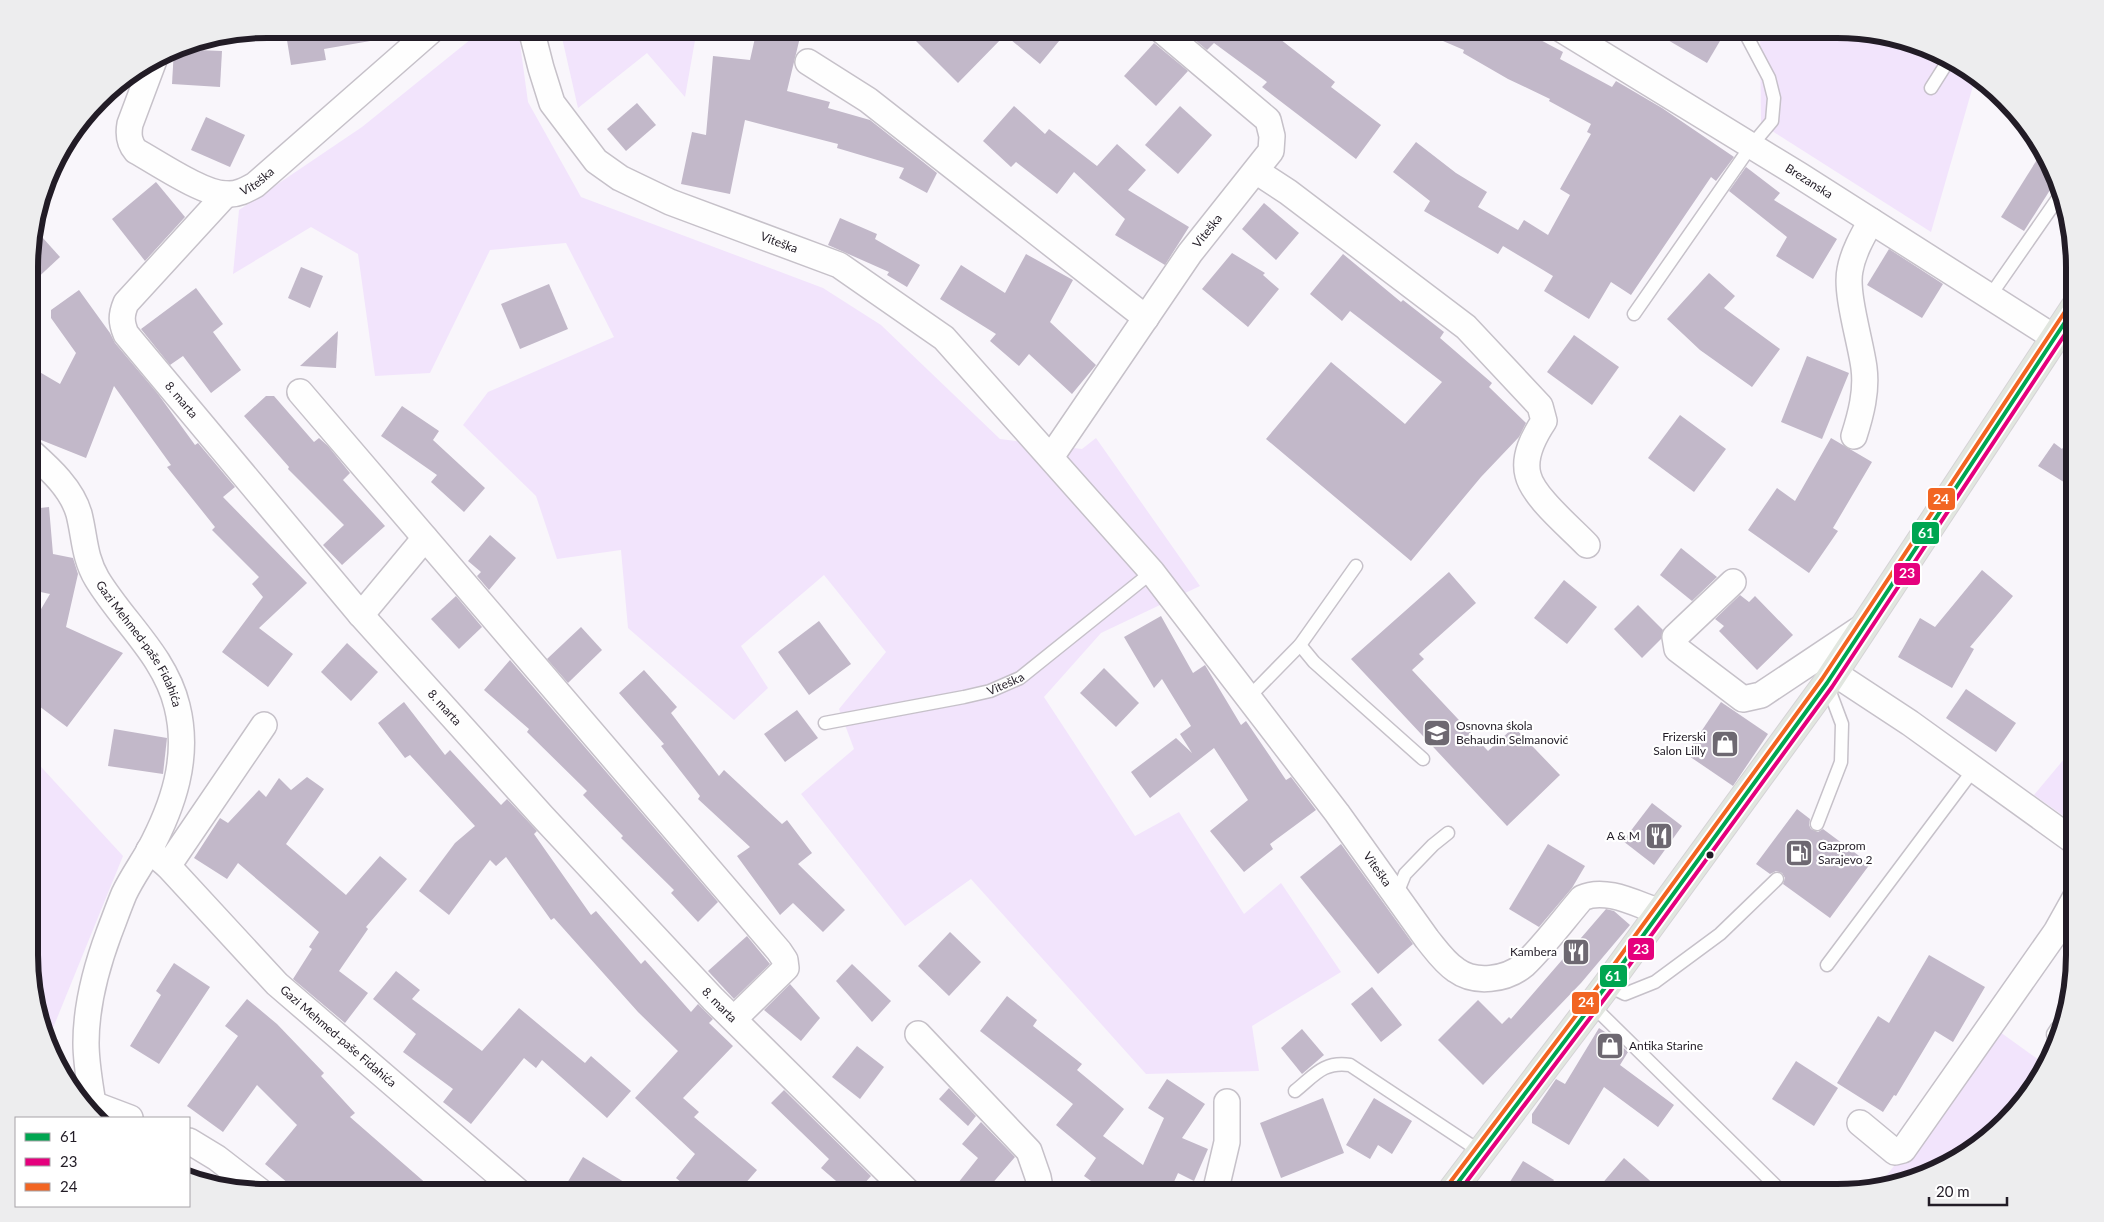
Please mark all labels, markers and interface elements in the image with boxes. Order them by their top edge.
street label: Brezanska [1783,160,1836,202]
street label: Viteška [238,164,277,198]
street label: Viteška [1189,211,1225,251]
street label: Viteška [758,228,800,256]
street label: 8. marta [162,378,201,421]
line badge: 24 [1927,487,1956,511]
text: 24 [1933,490,1949,507]
line badge: 61 [1911,521,1940,545]
text: 61 [1918,524,1934,541]
line badge: 23 [1893,562,1921,586]
text: 23 [1899,564,1915,581]
street label: Gazi Mehmed-paše Fidahića [93,578,185,709]
street label: Viteška [984,669,1027,698]
street label: 8. marta [425,686,465,729]
school or university icon: Osnovna śkola Behaudin Selmanović [1422,718,1452,748]
place label: Osnovna śkola Behaudin Selmanović [1456,718,1569,747]
place label: Frizerski Salon Lilly [1653,729,1707,758]
shop icon: Frizerski Salon Lilly [1710,729,1740,759]
restaurant icon: A & M [1644,821,1674,851]
place label: A & M [1606,828,1640,843]
fuel station icon: Gazprom Sarajevo 2 [1784,838,1814,868]
place label: Gazprom Sarajevo 2 [1818,838,1873,867]
street label: Viteška [1360,849,1395,889]
unlabelled marker [1705,850,1715,860]
restaurant icon: Kambera [1561,937,1591,967]
line badge: 23 [1627,937,1655,961]
text: 23 [1633,940,1649,957]
place label: Kambera [1510,944,1557,959]
line badge: 61 [1599,964,1628,988]
text: 61 [1605,967,1621,984]
street label: Gazi Mehmed-paše Fidahića [277,982,400,1090]
street label: 8. marta [699,984,740,1025]
line badge: 24 [1571,991,1600,1015]
text: 24 [1578,993,1594,1010]
shop icon: Antika Starine [1595,1031,1625,1061]
place label: Antika Starine [1629,1038,1703,1053]
legend [15,1117,190,1207]
text: 61 [60,1127,77,1145]
text: 23 [60,1152,77,1170]
scale bar [1929,1174,2006,1206]
text: 24 [60,1177,78,1195]
text: 20 m [1936,1182,1970,1200]

